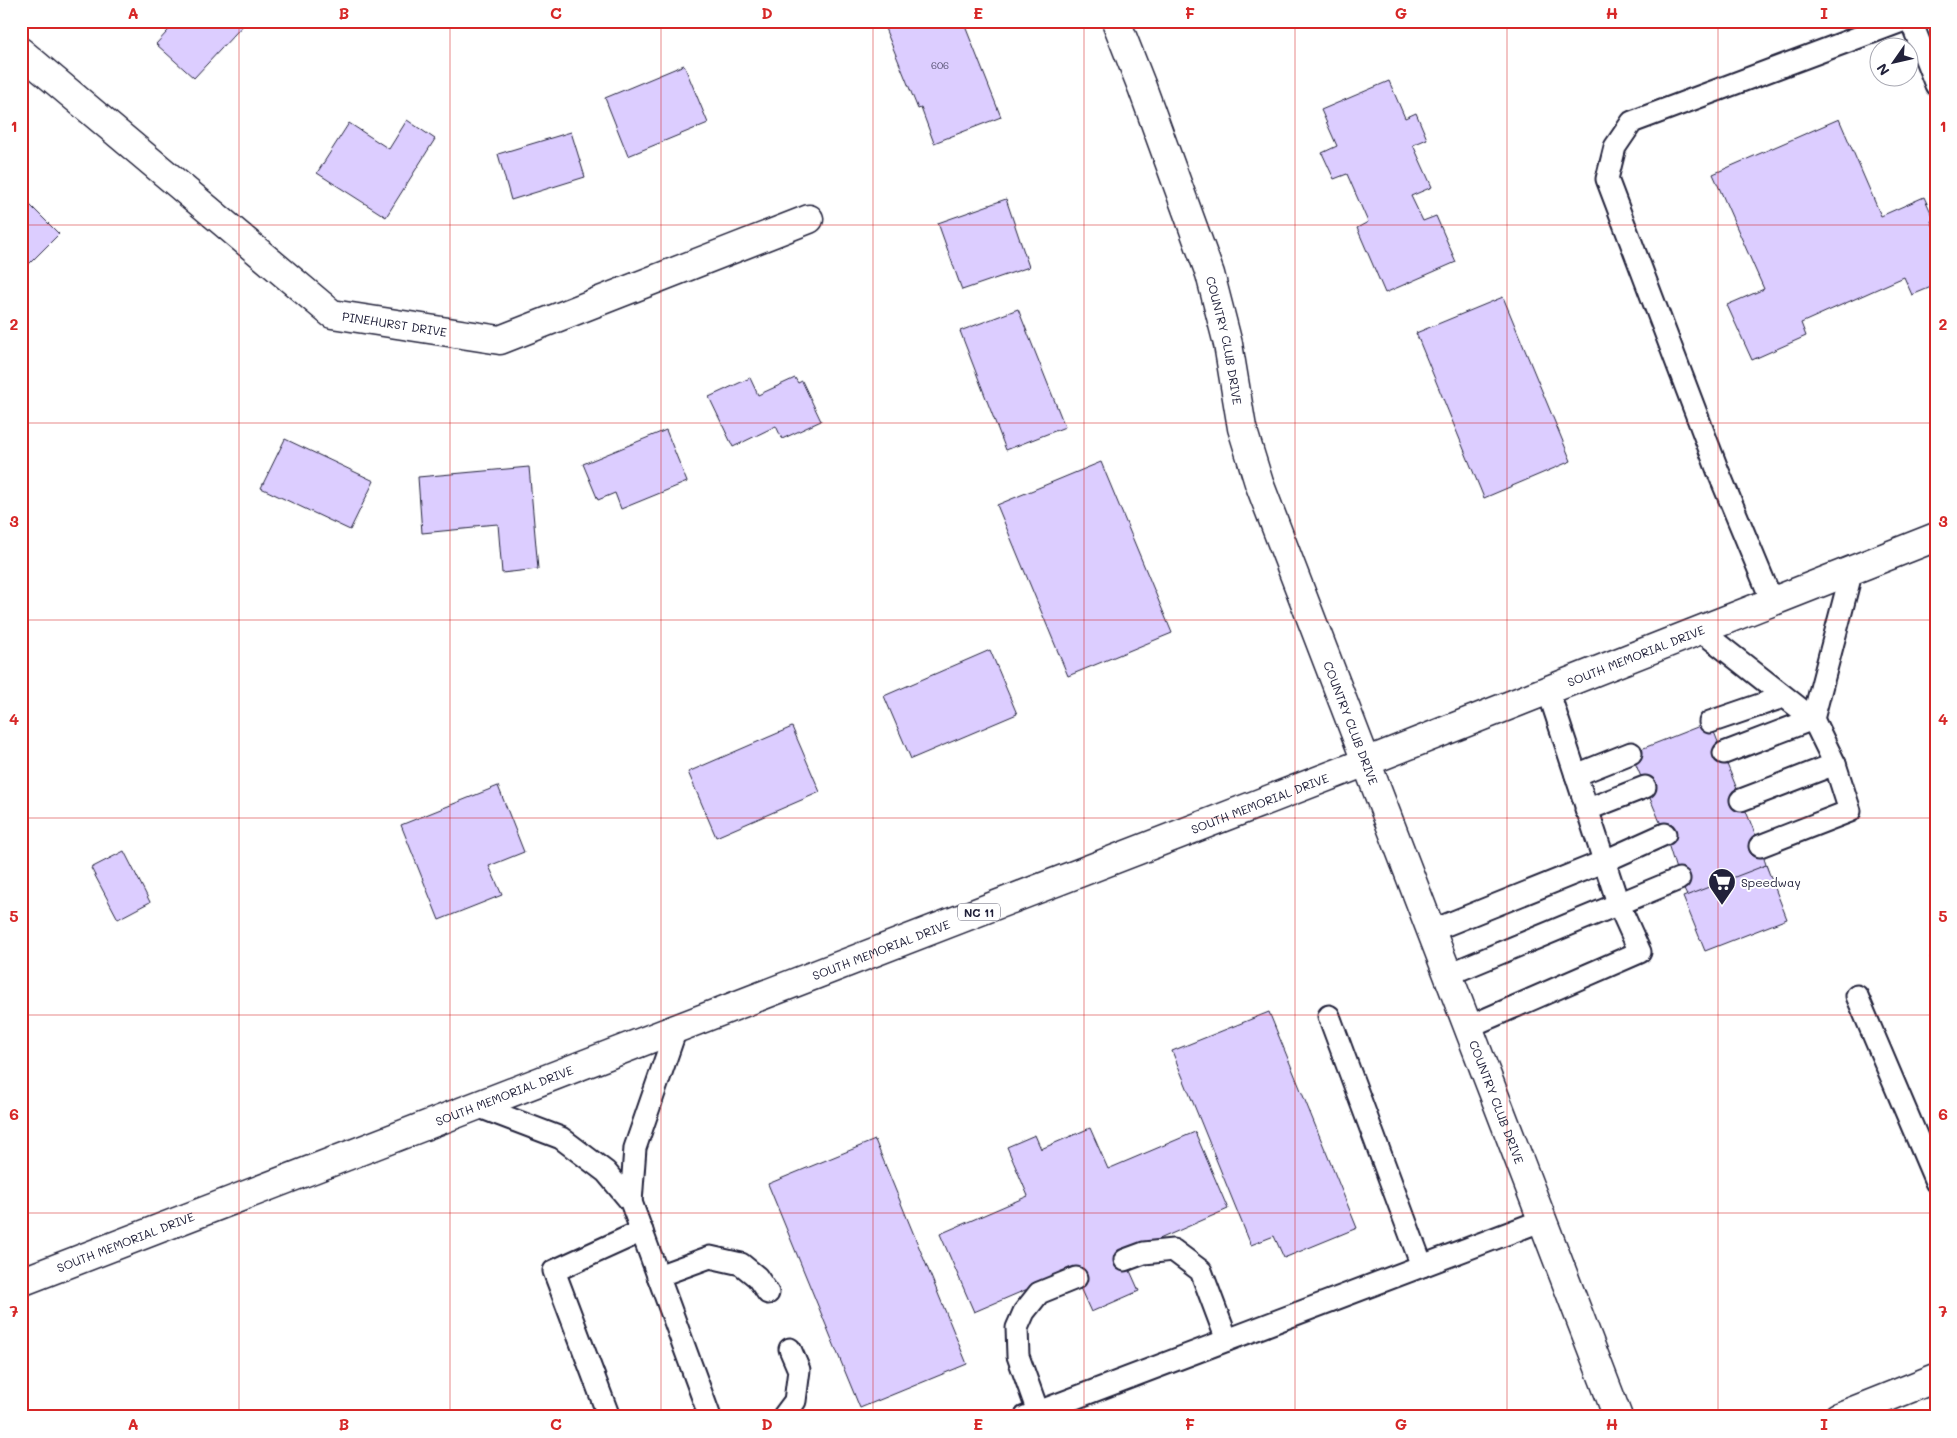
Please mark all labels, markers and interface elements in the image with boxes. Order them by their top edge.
text: A [127,2,139,23]
text: B [339,2,349,23]
text: C [550,2,562,23]
text: D [761,2,773,23]
text: E [973,2,983,23]
text: F [1185,2,1195,23]
text: G [1395,2,1407,23]
text: H [1606,2,1618,23]
text: I [1820,2,1828,23]
north arrow [1870,38,1920,88]
house number: 606 [931,58,949,72]
text: N [1872,60,1894,79]
text: 1 [10,115,18,136]
text: 1 [1939,115,1947,136]
street label: COUNTRY CLUB DRIVE [1203,274,1246,406]
street label: PINEHURST DRIVE [341,308,448,340]
text: 2 [10,313,19,334]
text: 2 [1939,313,1948,334]
text: 3 [9,510,19,531]
text: 3 [1938,510,1948,531]
street label: SOUTH MEMORIAL DRIVE [1565,621,1707,690]
street label: COUNTRY CLUB DRIVE [1320,659,1382,787]
text: 4 [9,708,19,729]
text: 4 [1938,708,1948,729]
street label: SOUTH MEMORIAL DRIVE [1189,769,1331,837]
supermarket icon: Speedway [1707,867,1737,906]
place label: Speedway [1741,874,1801,890]
road number: NC 11 [958,904,1000,920]
text: 5 [9,905,19,926]
text: 5 [1938,905,1948,926]
street label: SOUTH MEMORIAL DRIVE [810,916,952,983]
street label: COUNTRY CLUB DRIVE [1466,1038,1528,1166]
street label: SOUTH MEMORIAL DRIVE [433,1061,575,1129]
text: 6 [9,1103,19,1124]
text: 6 [1938,1103,1948,1124]
street label: SOUTH MEMORIAL DRIVE [54,1208,197,1275]
text: 7 [10,1300,19,1321]
text: 7 [1939,1300,1948,1321]
text: A [127,1413,139,1434]
text: B [339,1413,349,1434]
text: C [550,1413,562,1434]
text: D [761,1413,773,1434]
text: E [973,1413,983,1434]
text: F [1185,1413,1195,1434]
text: G [1395,1413,1407,1434]
text: H [1606,1413,1618,1434]
text: I [1820,1413,1828,1434]

